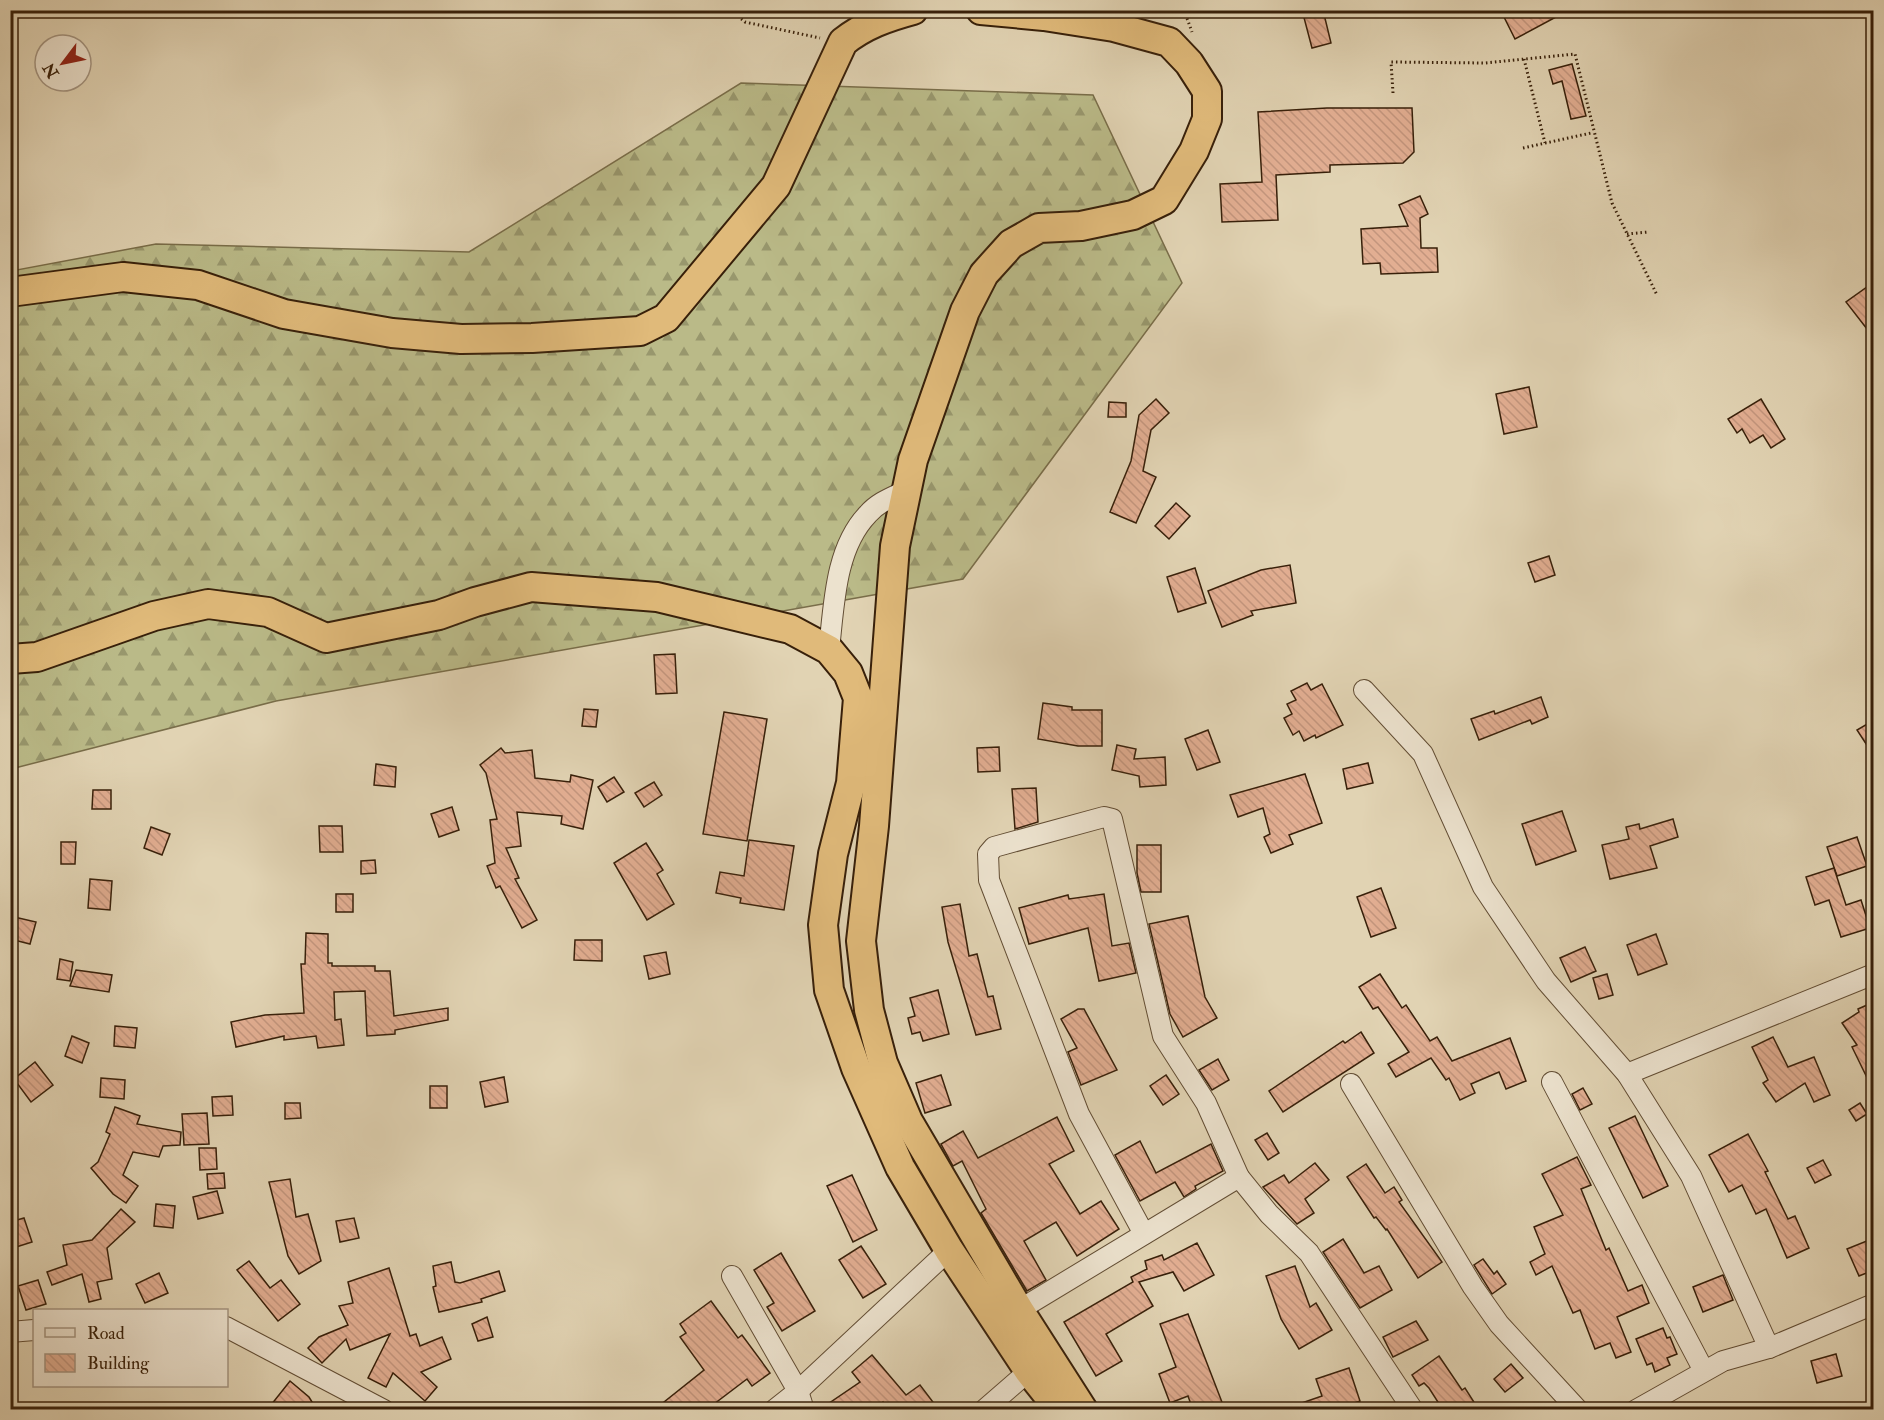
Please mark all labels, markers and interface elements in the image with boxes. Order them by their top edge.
north arrow [33,33,93,93]
text: N [38,58,64,83]
legend [33,1309,228,1387]
text: Road [87,1322,125,1345]
text: Building [87,1352,150,1375]

